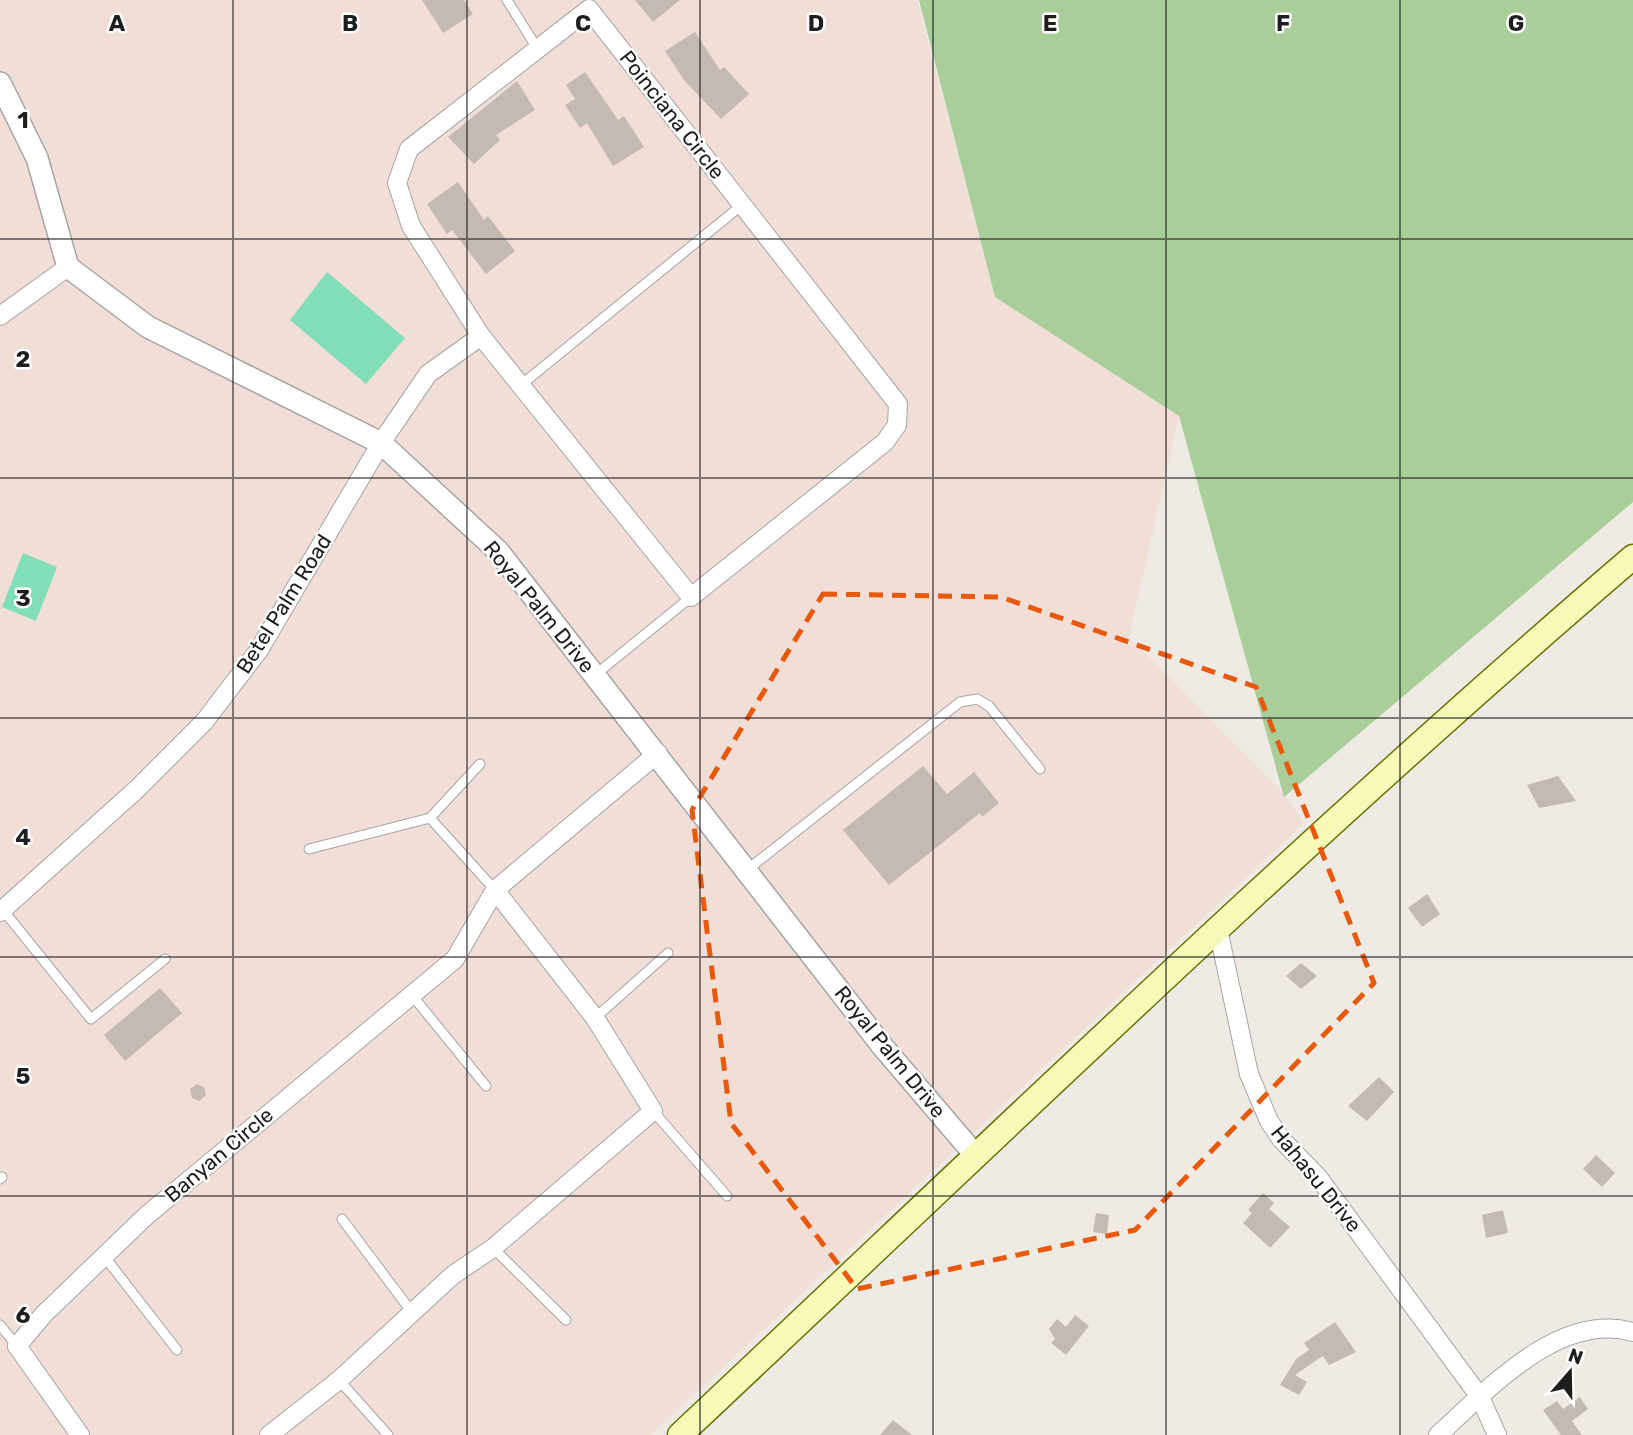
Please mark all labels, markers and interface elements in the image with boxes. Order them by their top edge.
text: A [109,9,126,37]
text: B [342,9,358,37]
text: C [575,9,591,37]
text: D [808,9,824,37]
text: E [1043,9,1057,37]
text: F [1276,9,1290,37]
text: G [1508,9,1524,37]
street label: Poinciana Circle [614,45,730,184]
text: 1 [17,106,29,134]
text: 2 [16,345,30,373]
street label: Betel Palm Road [231,529,336,678]
street label: Royal Palm Drive [479,536,600,678]
text: 3 [15,584,31,612]
text: 4 [15,823,31,851]
street label: Royal Palm Drive [830,981,951,1123]
text: 5 [16,1062,31,1090]
street label: Banyan Circle [159,1102,278,1207]
street label: Hahasu Drive [1266,1120,1367,1237]
text: 6 [16,1301,31,1329]
north arrow [1535,1337,1605,1407]
text: N [1565,1343,1586,1370]

